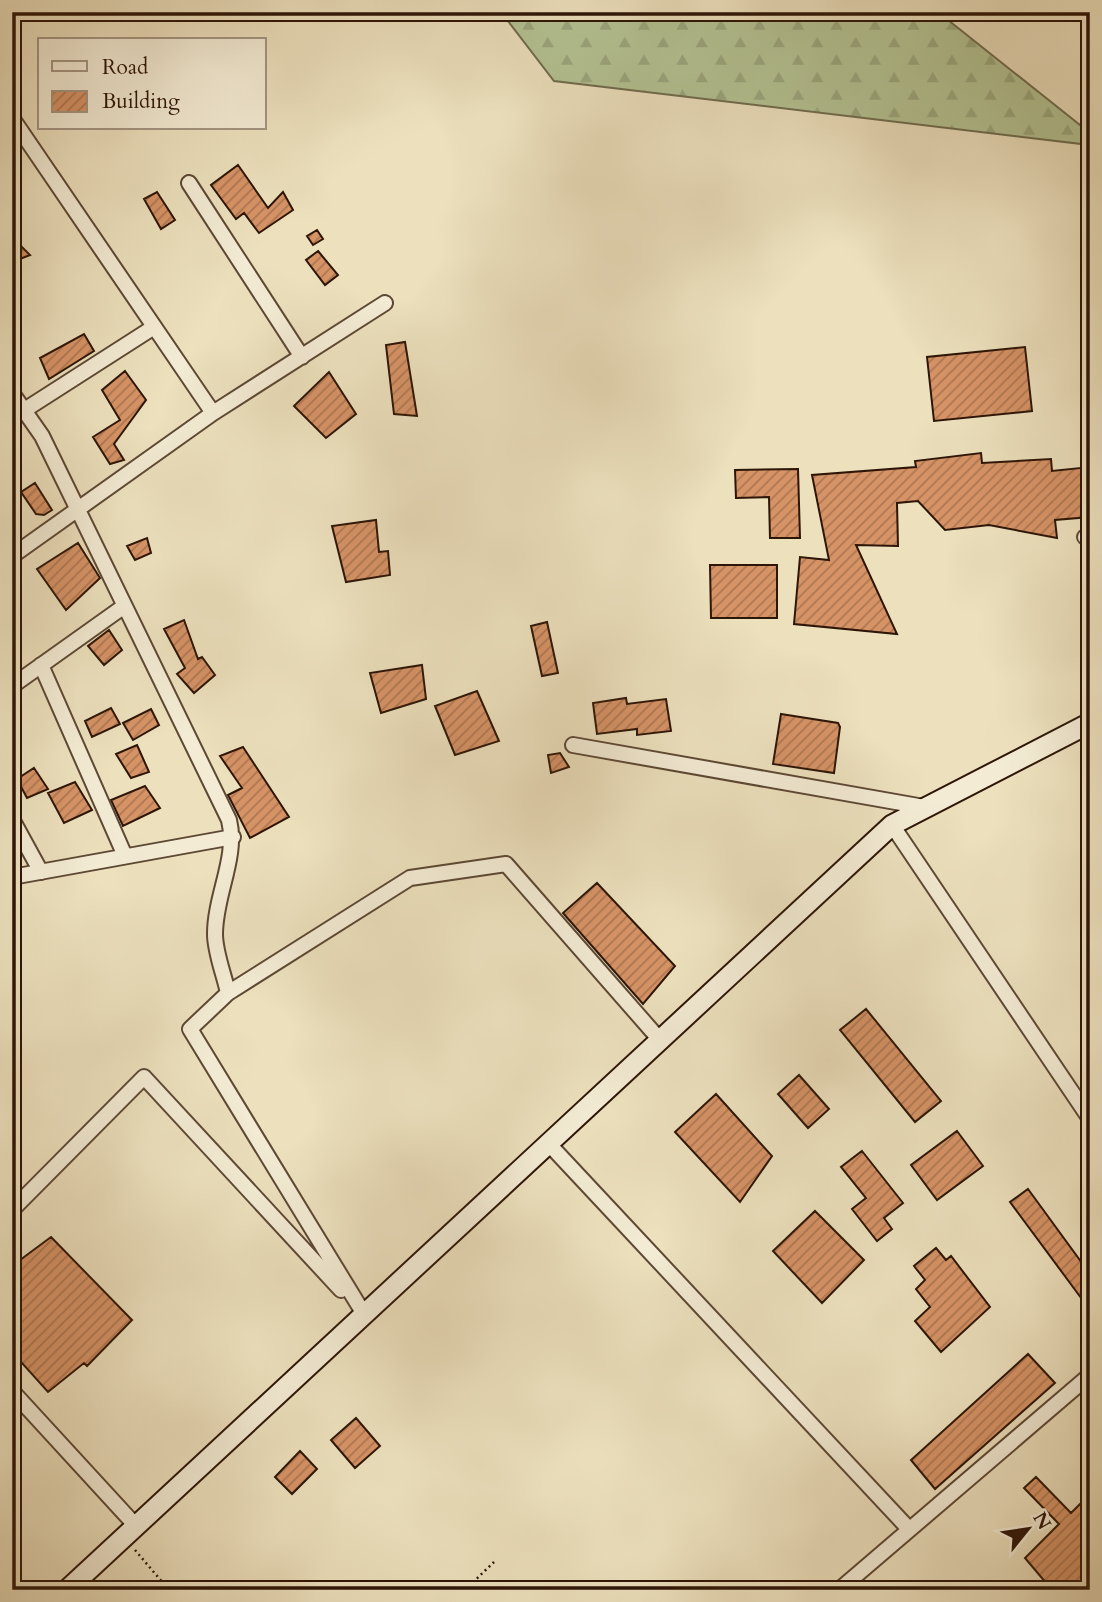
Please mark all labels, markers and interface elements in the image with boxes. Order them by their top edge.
legend [38,38,266,130]
text: Road [102,53,148,82]
text: Building [102,87,180,116]
north arrow [993,1494,1064,1564]
text: N [1026,1507,1057,1535]

